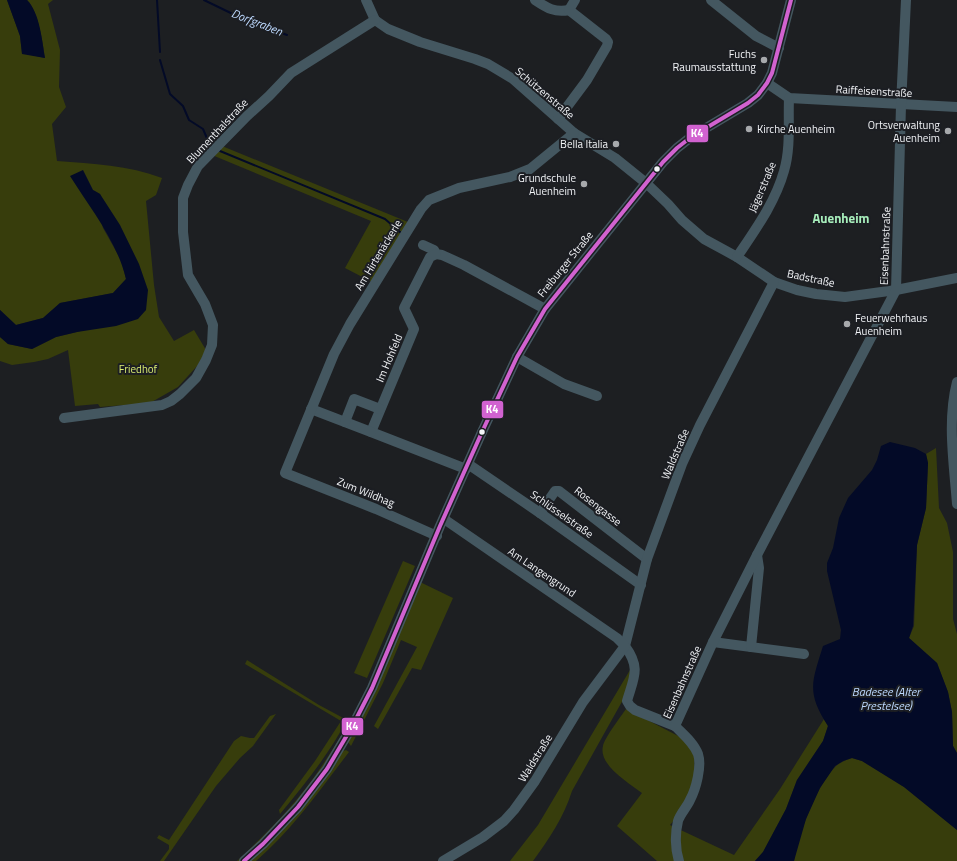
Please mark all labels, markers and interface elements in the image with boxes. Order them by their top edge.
water label: Dorfgraben [229,4,286,41]
place label: Fuchs Raumausstattung [673,46,756,75]
marker: Fuchs Raumausstattung [759,55,769,65]
street label: Schützenstraße [512,63,578,123]
street label: Raiffeisenstraße [835,81,913,101]
street label: Blumenthalstraße [183,95,252,167]
place label: Ortsverwaltung Auenheim [868,117,940,146]
place label: Kirche Auenheim [757,121,835,137]
line badge: K4 [686,124,709,143]
marker: Kirche Auenheim [744,124,754,134]
text: K4 [691,125,703,141]
marker: Ortsverwaltung Auenheim [943,126,953,136]
place label: Bella Italia [560,136,608,152]
marker: Bella Italia [611,139,621,149]
street label: Jägerstraße [744,159,780,215]
unlabelled marker [652,164,662,174]
place label: Grundschule Auenheim [518,170,576,199]
marker: Grundschule Auenheim [579,179,589,189]
street label: Eisenbahnstraße [876,206,894,285]
district label: Auenheim [813,208,870,228]
street label: Am Hirtenäckerle [351,216,406,293]
street label: Freiburger Straße [533,227,597,300]
street label: Badstraße [786,265,837,291]
place label: Feuerwehrhaus Auenheim [855,310,927,339]
marker: Feuerwehrhaus Auenheim [842,319,852,329]
street label: Im Hohfeld [372,331,406,385]
park label: Friedhof [119,361,158,377]
line badge: K4 [481,400,504,419]
text: K4 [486,401,498,417]
street label: Waldstraße [657,426,693,482]
unlabelled marker [477,427,487,437]
street label: Zum Wildhag [335,473,398,511]
street label: Rosengasse [571,482,625,530]
street label: Schlüsselstraße [527,486,597,542]
street label: Am Langengrund [505,543,579,601]
street label: Eisenbahnstraße [659,643,705,721]
water label: Badesee (Alter Prestelsee) [852,682,922,715]
line badge: K4 [341,717,364,736]
text: K4 [346,718,358,734]
street label: Waldstraße [514,731,556,785]

